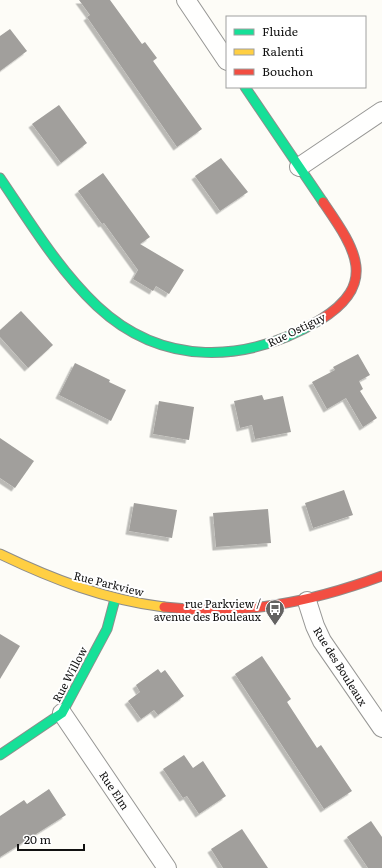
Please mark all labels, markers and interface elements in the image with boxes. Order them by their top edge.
legend [226,16,366,88]
text: Fluide [262,22,298,40]
text: Ralenti [262,42,303,60]
text: Bouchon [262,62,313,80]
street label: Rue Ostiguy [264,308,328,350]
street label: Rue Parkview [72,567,146,600]
place label: rue Parkview / avenue des Bouleaux [154,595,262,624]
bus stop icon: rue Parkview / avenue des Bouleaux [264,598,286,626]
street label: Rue des Bouleaux [310,623,372,709]
street label: Rue Willow [48,643,91,705]
street label: Rue Elm [96,767,134,813]
scale bar [18,826,84,852]
text: 20 m [24,830,51,848]

